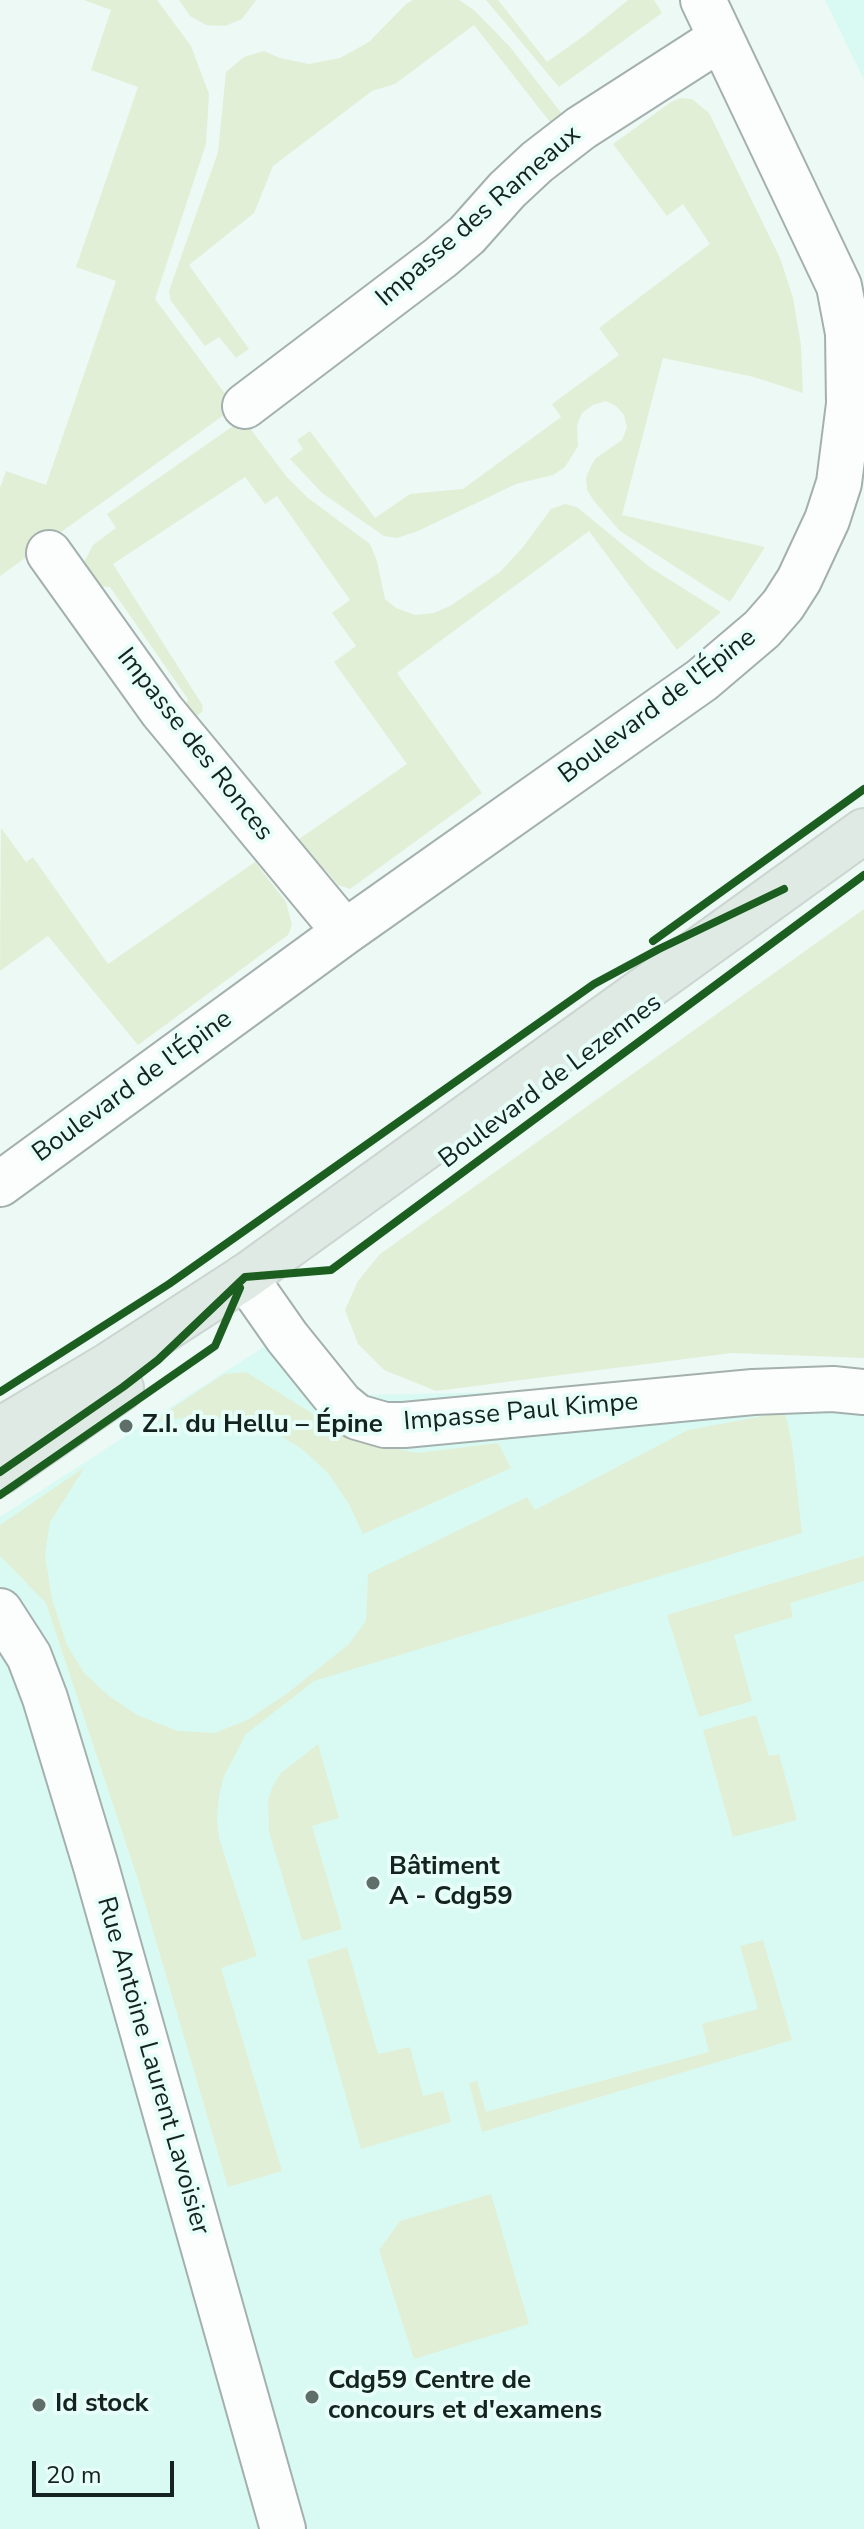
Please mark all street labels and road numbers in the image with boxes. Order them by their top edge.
street label: Impasse des Rameaux [370,120,588,314]
street label: Boulevard de l'Épine [553,623,763,791]
street label: Impasse des Ronces [109,642,279,848]
street label: Boulevard de Lezennes [434,988,668,1176]
street label: Boulevard de l'Épine [27,1004,239,1170]
street label: Impasse Paul Kimpe [402,1387,640,1439]
street label: Rue Antoine Laurent Lavoisier [89,1893,215,2239]

